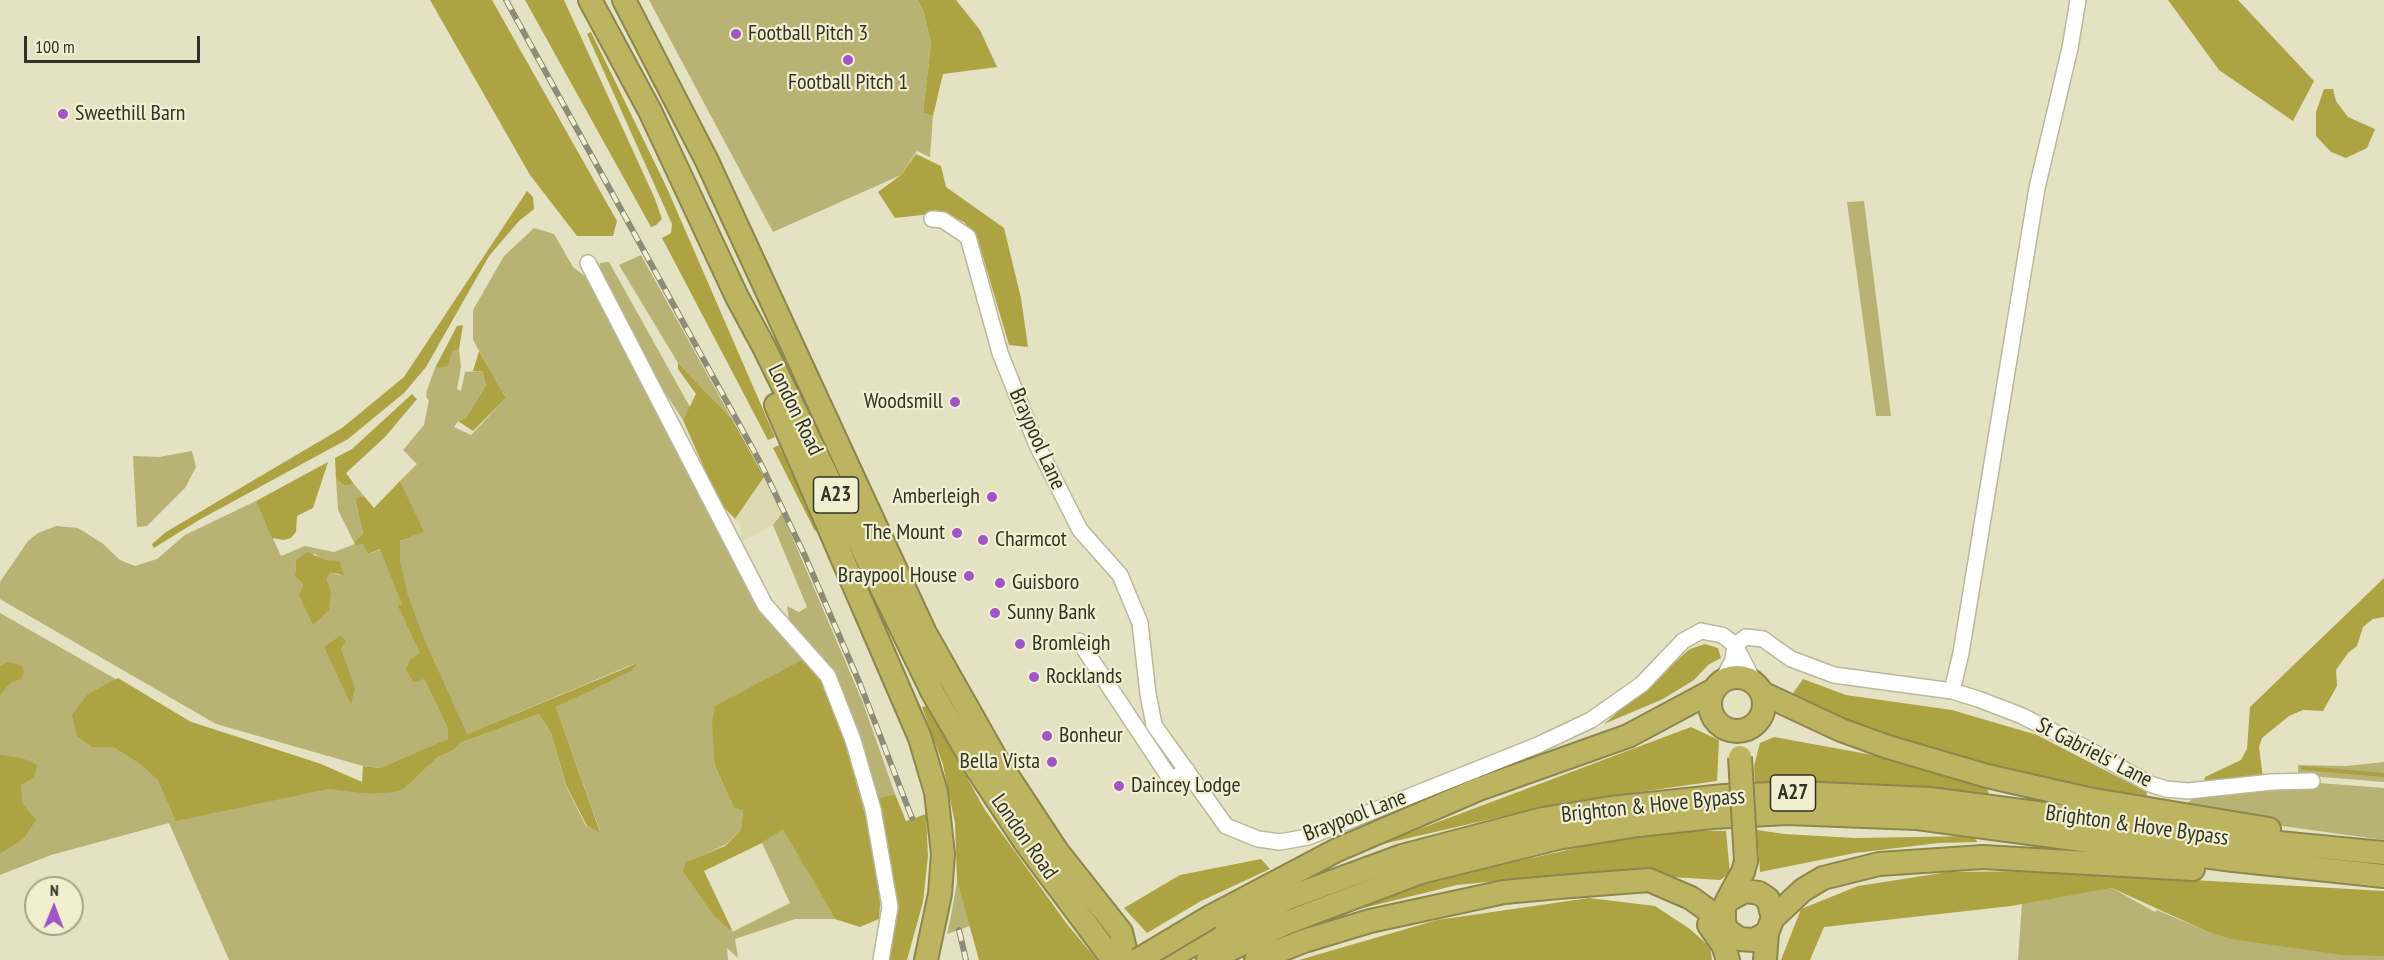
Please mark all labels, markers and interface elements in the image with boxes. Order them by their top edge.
place label: Football Pitch 3 [748,21,868,47]
scale bar [27,24,202,62]
marker: Football Pitch 3 [729,27,743,41]
text: 100 m [35,35,75,58]
marker: Football Pitch 1 [841,53,855,67]
place label: Football Pitch 1 [788,70,908,96]
place label: Sweethill Barn [75,101,185,127]
marker: Sweethill Barn [56,107,70,121]
street label: London Road [762,360,828,460]
street label: Braypool Lane [1003,384,1071,494]
place label: Woodsmill [864,389,943,415]
marker: Woodsmill [948,395,962,409]
road number: A23 [814,477,858,513]
place label: Amberleigh [892,484,980,510]
marker: Amberleigh [985,490,999,504]
place label: The Mount [863,520,945,546]
marker: The Mount [950,526,964,540]
place label: Charmcot [995,527,1067,553]
marker: Charmcot [976,533,990,547]
place label: Braypool House [838,563,957,589]
marker: Braypool House [962,569,976,583]
place label: Guisboro [1012,570,1079,596]
marker: Guisboro [993,576,1007,590]
place label: Sunny Bank [1007,600,1096,626]
marker: Sunny Bank [988,606,1002,620]
place label: Bromleigh [1032,631,1110,657]
marker: Bromleigh [1013,637,1027,651]
place label: Rocklands [1046,664,1122,690]
marker: Rocklands [1027,670,1041,684]
street label: St Gabriels' Lane [2032,712,2156,794]
place label: Bonheur [1059,723,1123,749]
marker: Bonheur [1040,729,1054,743]
place label: Bella Vista [960,749,1040,775]
marker: Bella Vista [1045,755,1059,769]
place label: Daincey Lodge [1131,773,1241,799]
road number: A27 [1770,775,1816,811]
marker: Daincey Lodge [1112,779,1126,793]
street label: Brighton & Hove Bypass [1560,783,1746,829]
street label: Braypool Lane [1300,784,1410,848]
street label: London Road [985,789,1063,885]
street label: Brighton & Hove Bypass [2044,800,2230,852]
north arrow [24,876,84,936]
text: N [50,880,59,900]

